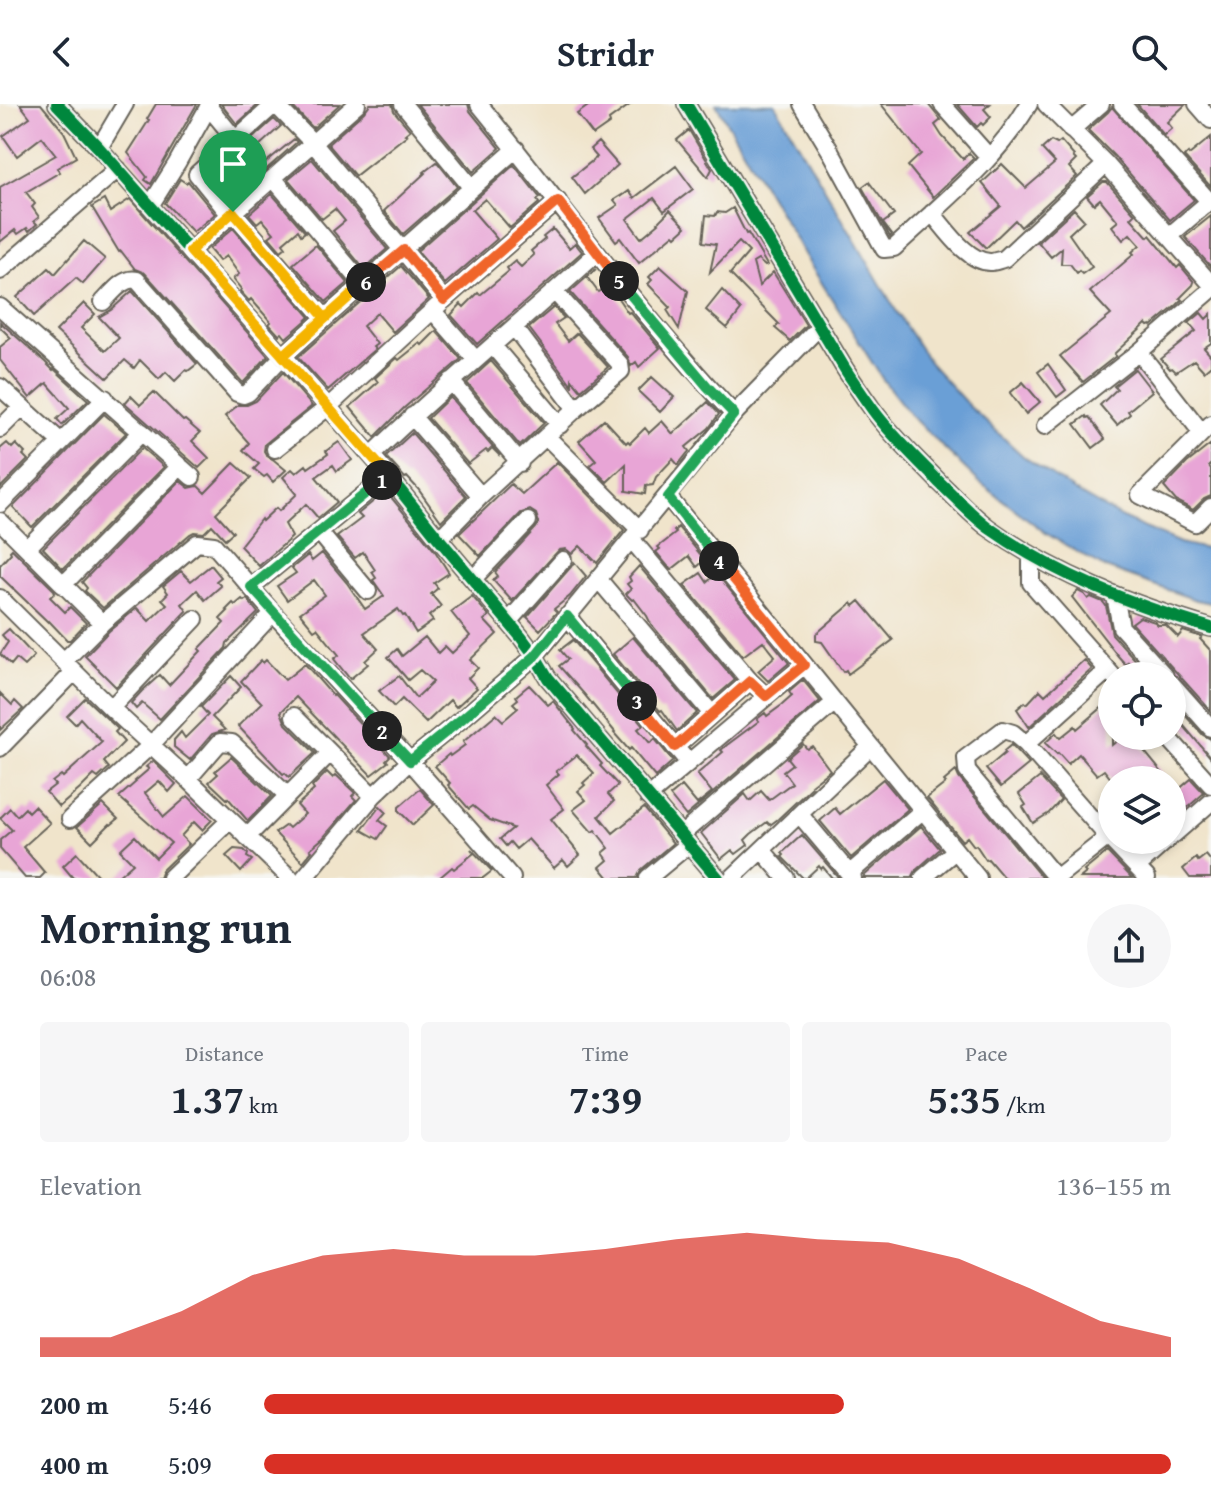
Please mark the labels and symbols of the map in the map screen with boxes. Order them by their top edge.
pin [199,130,267,212]
pin: 5 [599,261,639,301]
pin: 6 [346,262,386,302]
pin: 1 [362,460,402,500]
pin: 4 [699,541,739,581]
pin: 3 [617,681,657,721]
pin: 2 [362,711,402,751]

